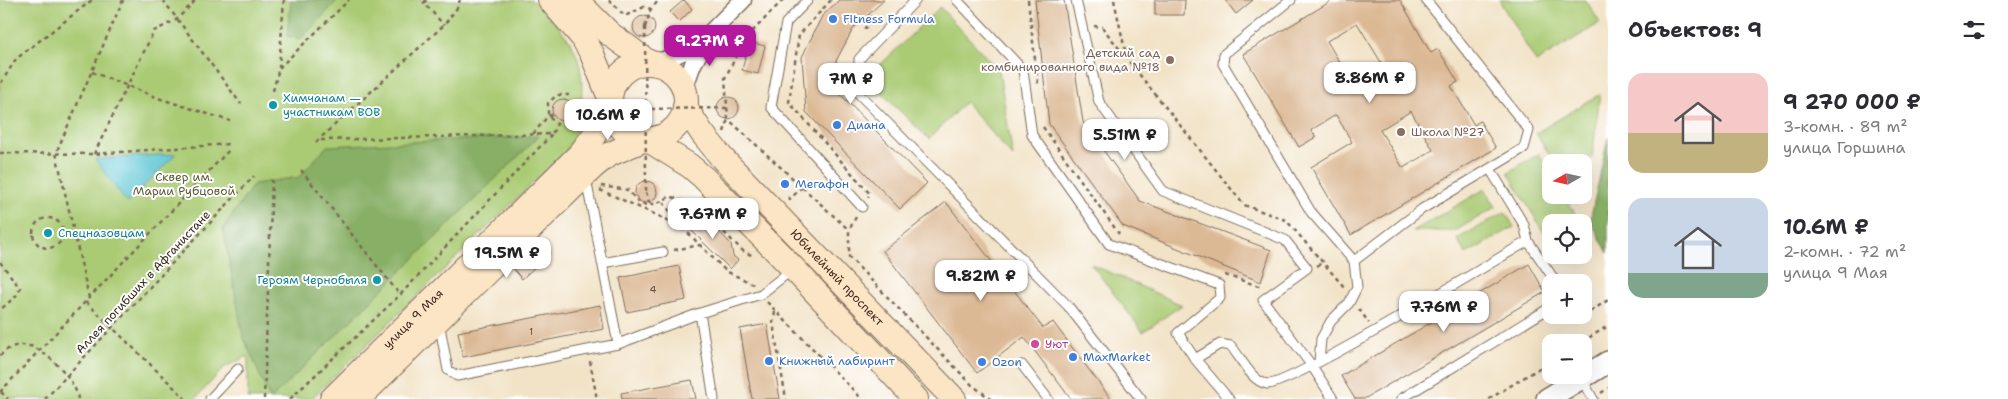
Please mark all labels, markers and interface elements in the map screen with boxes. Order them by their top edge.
place label: Fitness Formula [843,11,935,27]
marker: Fitness Formula [827,13,839,25]
text: Объектов: 9 [1628,16,1762,44]
icon: filters [1960,16,1988,44]
pin: 9.27M ₽ [664,24,756,67]
text: 9.27M ₽ [675,30,745,51]
place label: Детский сад комбинированного вида №18 [981,45,1160,75]
marker: Детский сад комбинированного вида №18 [1164,54,1176,66]
pin: 7M ₽ [821,62,881,105]
pin: 8.86M ₽ [1324,62,1416,104]
text: 8.86M ₽ [1335,67,1405,88]
text: 7M ₽ [829,68,873,89]
text: 9 270 000 ₽ [1783,88,1921,116]
place label: Химчанам — участникам ВОВ [283,90,380,120]
icon: home [1668,93,1728,153]
pin: 10.6M ₽ [562,98,654,141]
marker: Химчанам — участникам ВОВ [267,99,279,111]
text: 10.6M ₽ [575,104,641,125]
text: 3-комн. · 89 m² [1783,116,1908,137]
place label: Диана [847,117,886,133]
marker: Диана [831,119,843,131]
pin: 5.51M ₽ [1079,119,1171,161]
text: 5.51M ₽ [1093,124,1157,145]
place label: Школа №27 [1411,124,1484,140]
marker: Школа №27 [1395,126,1407,138]
text: улица Горшина [1783,137,1906,158]
north arrow [1542,154,1592,204]
map controls [1542,154,1592,384]
park label: Сквер им. Марии Рубцовой [133,169,235,199]
place label: Мегафон [795,176,849,192]
marker: Мегафон [779,178,791,190]
pin: 7.67M ₽ [667,198,759,240]
text: 7.67M ₽ [679,203,747,224]
street label: Аллея погибших в Афганистане [72,207,214,357]
text: 10.6M ₽ [1783,213,1869,241]
button: locate [1542,214,1592,264]
icon: home [1668,218,1728,278]
place label: Спецназовцам [58,225,144,241]
street label: Юбилейный проспект [787,226,888,330]
marker: Спецназовцам [42,227,54,239]
pin: 19.5M ₽ [461,236,553,279]
text: 2-комн. · 72 m² [1783,241,1906,262]
text: 19.5M ₽ [474,242,540,263]
pin: 9.82M ₽ [935,260,1027,302]
text: улица 9 Мая [1783,262,1888,283]
text: 9.82M ₽ [946,265,1016,286]
place label: Героям Чернобыля [257,272,367,288]
marker: Героям Чернобыля [371,274,383,286]
button: + [1542,274,1592,324]
house number: 4 [650,283,657,296]
street label: улица 9 Мая [380,286,447,352]
pin: 7.76M ₽ [1398,290,1490,333]
text: 7.76M ₽ [1410,296,1478,317]
house number: 1 [529,325,533,338]
button: − [1542,334,1592,384]
place label: Уют [1045,336,1069,352]
marker: Уют [1029,338,1041,350]
place label: MaxMarket [1083,349,1151,365]
marker: MaxMarket [1067,351,1079,363]
place label: Книжный лабиринт [779,353,896,369]
place label: Ozon [992,354,1022,370]
marker: Книжный лабиринт [763,355,775,367]
marker: Ozon [976,356,988,368]

